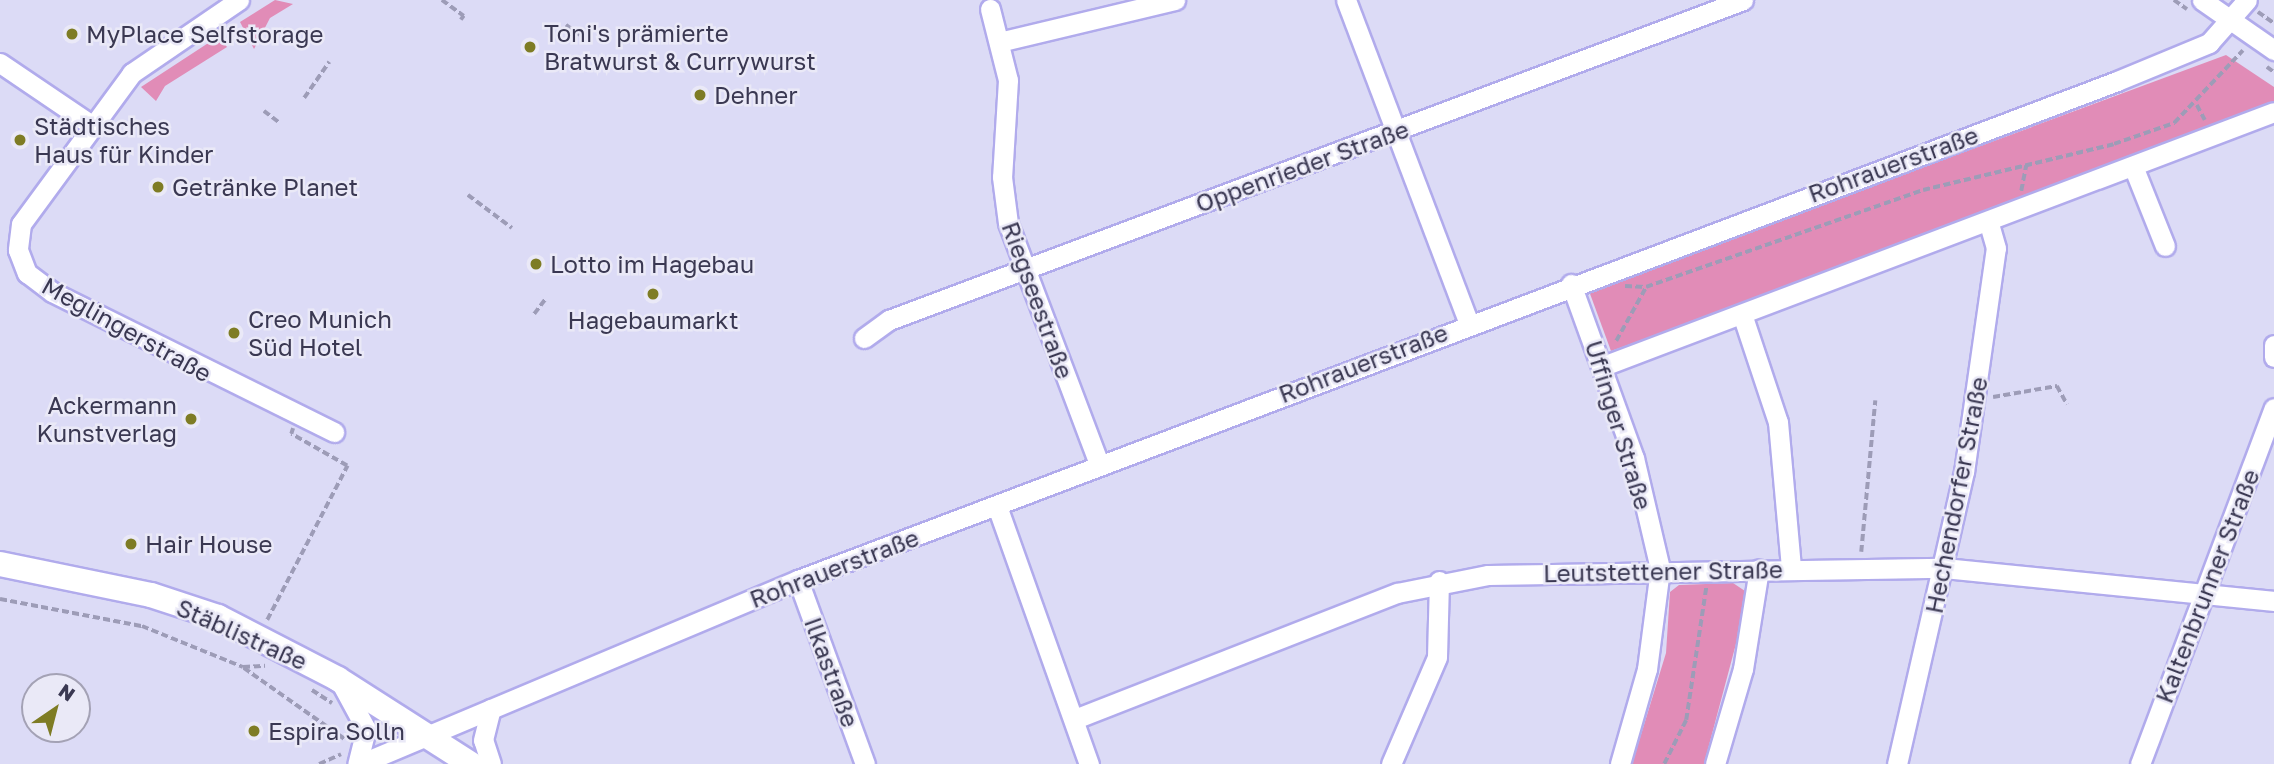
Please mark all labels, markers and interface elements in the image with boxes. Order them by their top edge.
place label: Toni's prämierte Bratwurst & Currywurst [544,19,816,75]
place label: MyPlace Selfstorage [86,20,323,48]
marker: MyPlace Selfstorage [64,26,80,42]
marker: Toni's prämierte Bratwurst & Currywurst [522,39,538,55]
place label: Dehner [714,81,798,109]
marker: Dehner [692,87,708,103]
place label: Städtisches Haus für Kinder [34,112,213,168]
street label: Oppenrieder Straße [1191,114,1413,218]
street label: Rohrauerstraße [1804,120,1982,208]
marker: Städtisches Haus für Kinder [12,132,28,148]
place label: Getränke Planet [172,173,358,201]
marker: Getränke Planet [150,179,166,195]
street label: Riegseestraße [996,218,1080,382]
place label: Lotto im Hagebau [550,250,754,278]
marker: Lotto im Hagebau [528,256,544,272]
street label: Meglingerstraße [37,271,217,387]
marker: Hagebaumarkt [645,286,661,302]
place label: Creo Munich Süd Hotel [248,305,392,361]
place label: Hagebaumarkt [567,306,739,334]
street label: Rohrauerstraße [1274,318,1452,408]
marker: Creo Munich Süd Hotel [226,325,242,341]
street label: Uffinger Straße [1580,337,1658,513]
street label: Hechendorfer Straße [1919,374,1993,616]
place label: Ackermann Kunstverlag [37,391,177,447]
marker: Ackermann Kunstverlag [183,411,199,427]
street label: Kaltenbrunner Straße [2149,465,2265,707]
street label: Rohrauerstraße [745,523,923,613]
place label: Hair House [145,530,272,558]
marker: Hair House [123,536,139,552]
street label: Leutstettener Straße [1543,555,1783,587]
street label: Stäblistraße [172,592,312,676]
street label: Ilkastraße [799,613,865,731]
north arrow [21,673,91,743]
text: N [55,678,80,706]
place label: Espira Solln [268,717,405,745]
marker: Espira Solln [246,723,262,739]

